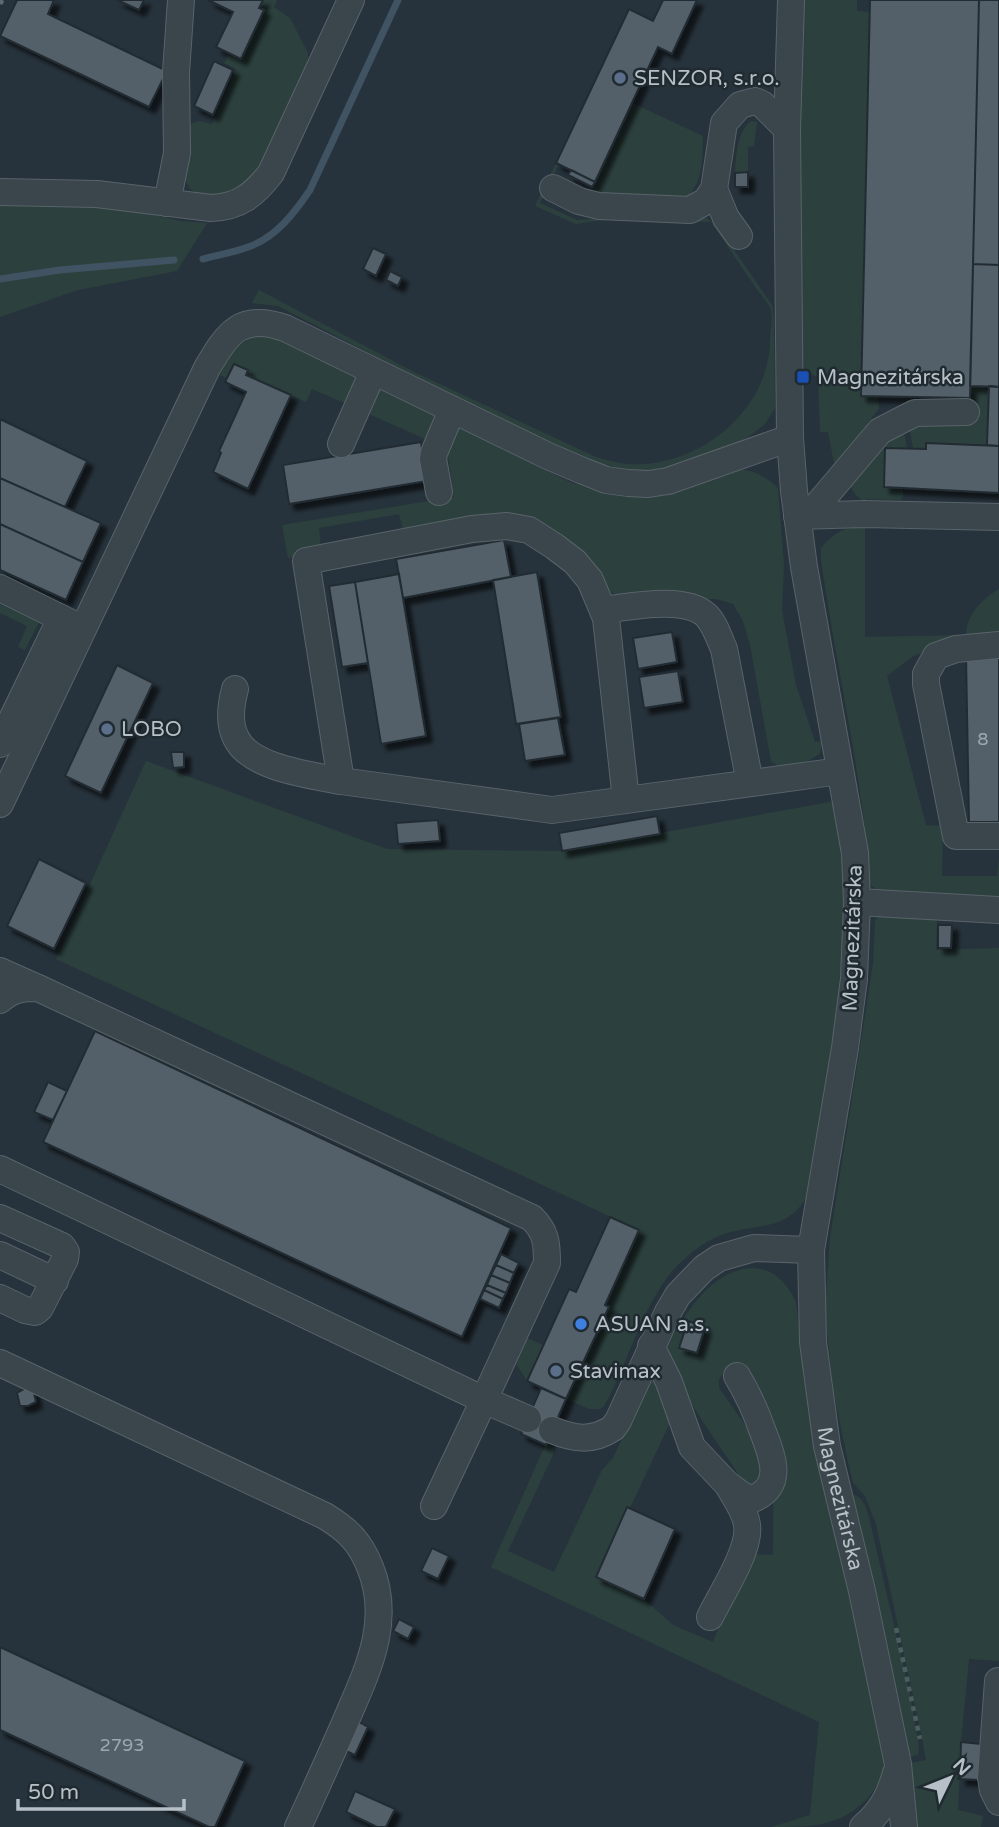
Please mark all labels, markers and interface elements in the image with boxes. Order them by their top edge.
place label: SENZOR, s.r.o. [634,66,780,91]
marker: SENZOR, s.r.o. [612,70,628,86]
place label: Magnezitárska [817,365,964,390]
marker: Magnezitárska [795,369,811,385]
place label: LOBO [121,717,182,742]
marker: LOBO [99,721,115,737]
house number: 8 [977,728,989,750]
street label: Magnezitárska [837,864,868,1012]
place label: ASUAN a.s. [595,1312,710,1337]
marker: ASUAN a.s. [573,1316,589,1332]
place label: Stavimax [570,1359,661,1384]
marker: Stavimax [548,1363,564,1379]
street label: Magnezitárska [812,1425,869,1573]
house number: 2793 [99,1734,145,1756]
north arrow [915,1743,985,1813]
text: N [948,1754,975,1780]
scale bar [18,1768,184,1812]
text: 50 m [28,1780,79,1805]

